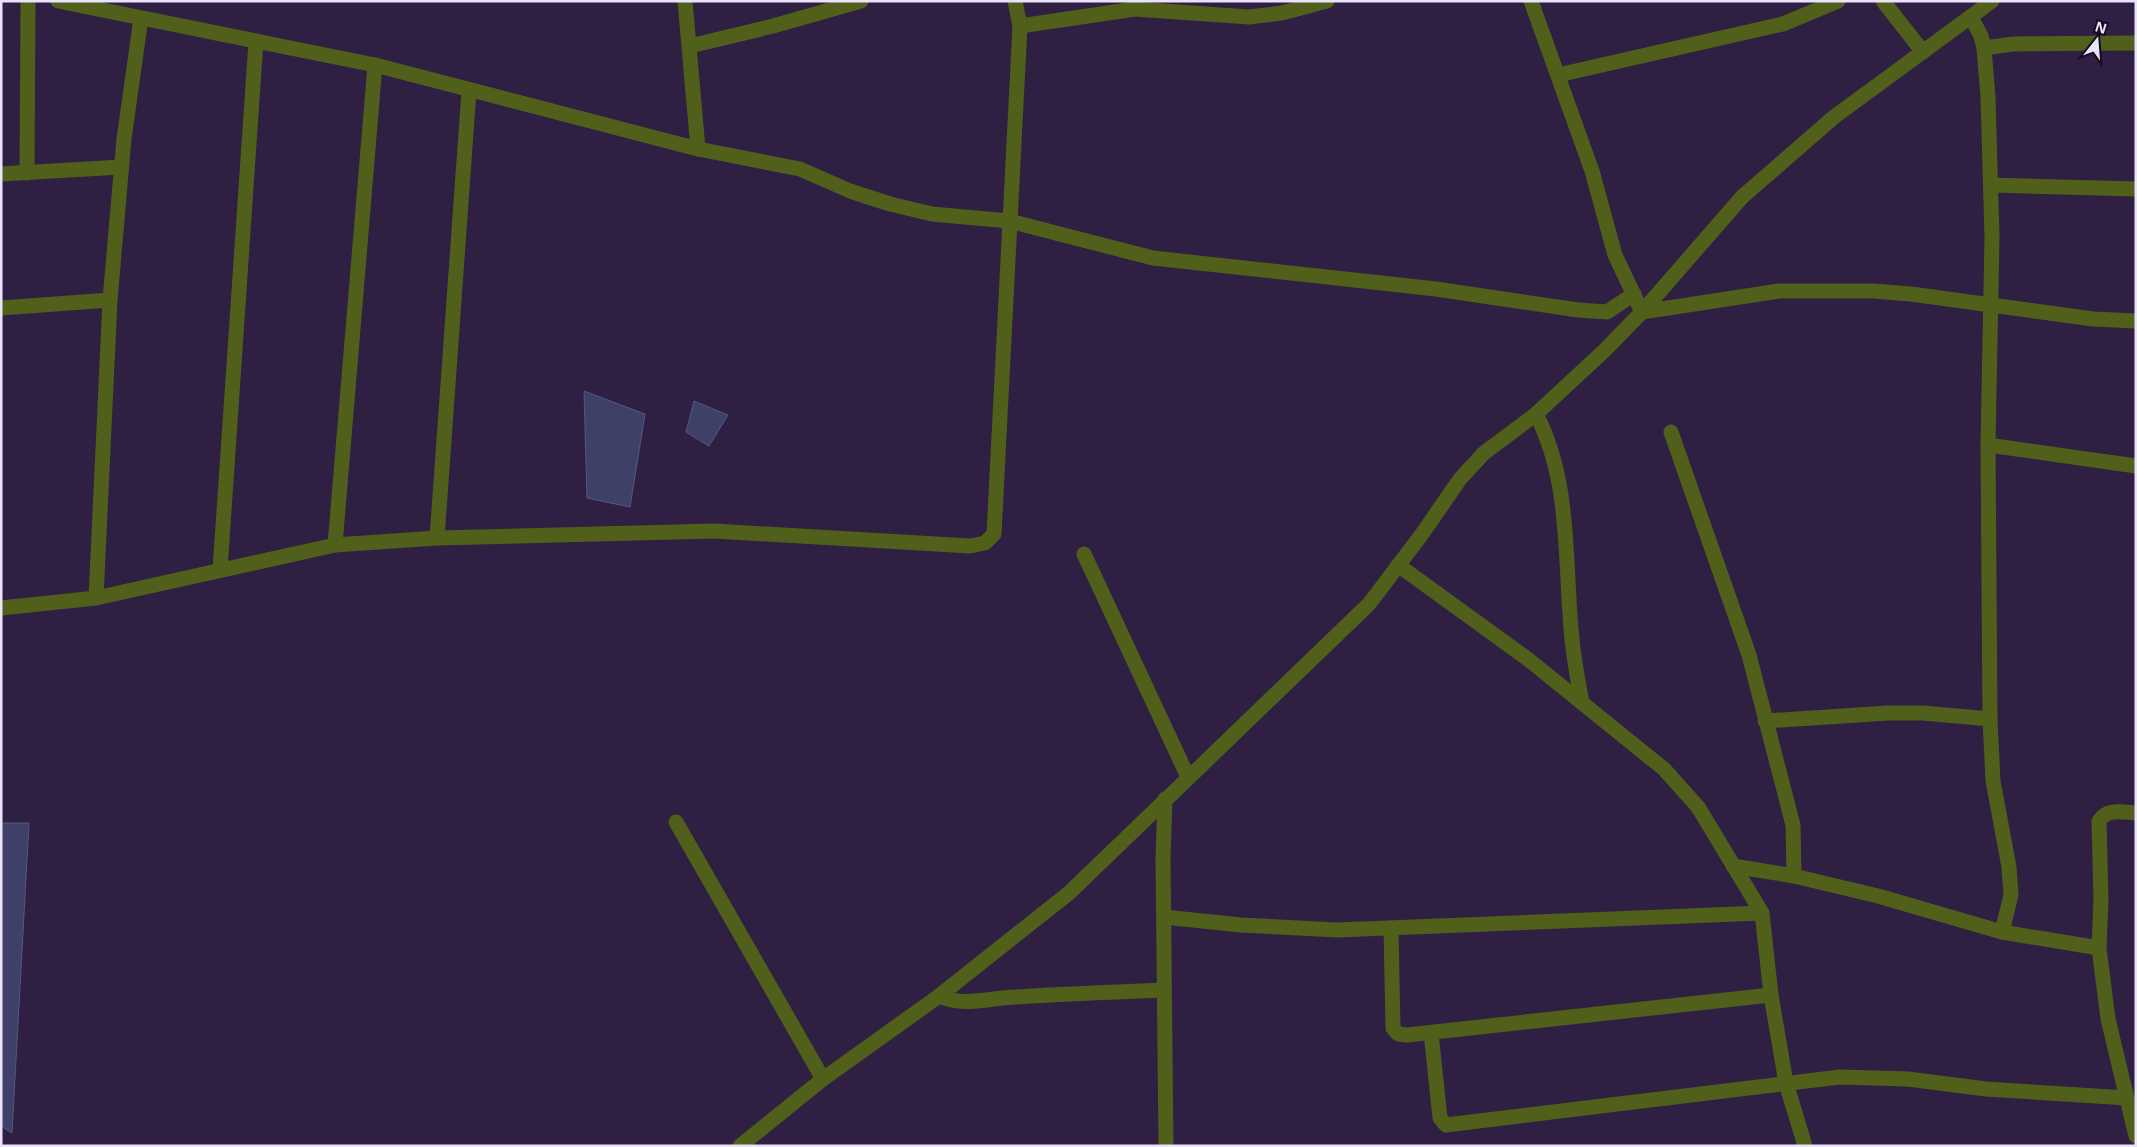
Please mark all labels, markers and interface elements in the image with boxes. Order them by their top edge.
north arrow [2072,15,2122,65]
text: N [2093,16,2109,38]

